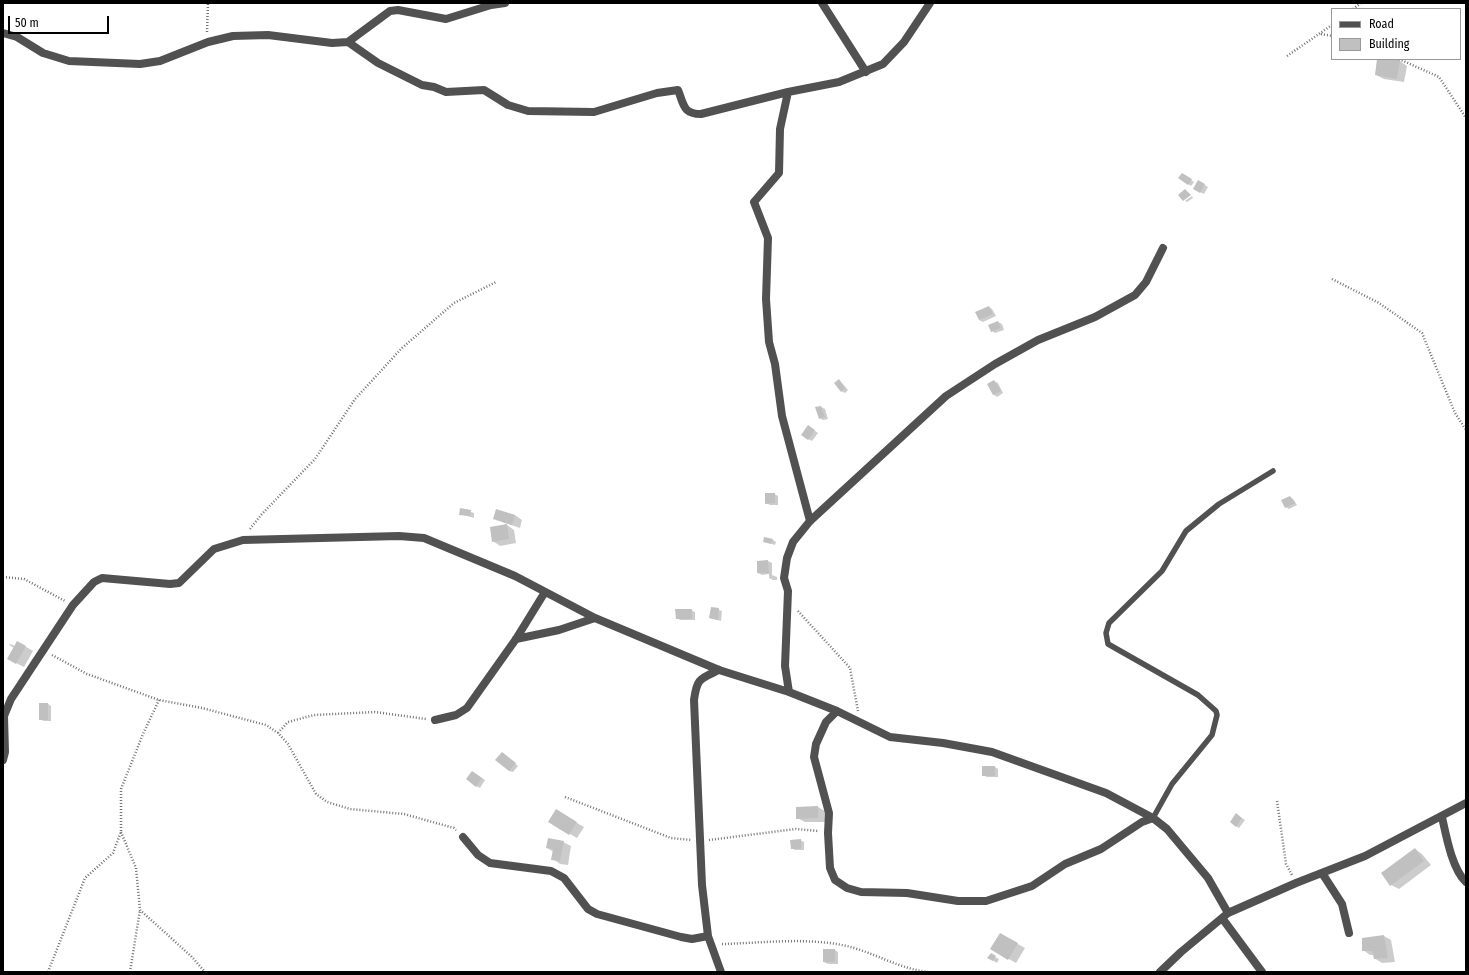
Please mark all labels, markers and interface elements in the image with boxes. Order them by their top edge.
scale bar [10,8,111,34]
legend [1331,8,1461,60]
text: 50 m [15,16,39,30]
text: Road [1369,17,1394,31]
text: Building [1369,37,1409,51]

